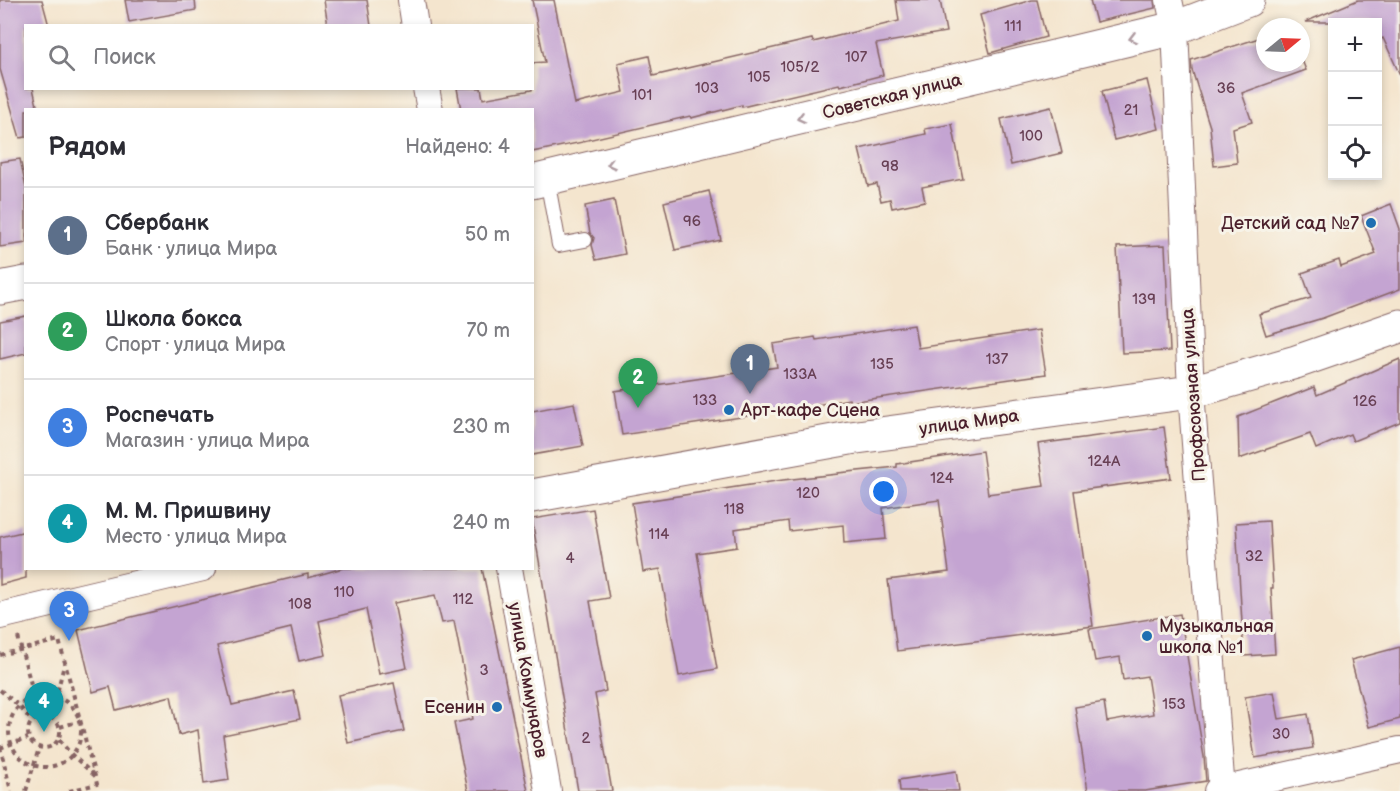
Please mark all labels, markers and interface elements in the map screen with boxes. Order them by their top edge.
house number: 111 [1004,17,1022,36]
north arrow [1256,18,1310,72]
map controls [1328,18,1382,180]
button: + [1328,18,1382,72]
search box [24,24,534,90]
one-way arrow [1128,30,1138,43]
icon: search [45,41,78,74]
text: Поиск [93,44,156,71]
house number: 107 [845,48,868,67]
house number: 105/2 [781,58,820,77]
house number: 105 [747,68,771,87]
street label: Советская улица [820,69,964,124]
button: − [1328,72,1382,126]
house number: 103 [695,79,719,98]
house number: 36 [1217,79,1235,98]
house number: 101 [632,86,652,105]
house number: 21 [1124,101,1138,120]
one-way arrow [796,110,806,123]
button: locate [1328,126,1382,180]
house number: 100 [1019,127,1043,146]
text: Рядом [48,132,126,163]
text: Найдено: 4 [405,135,510,159]
one-way arrow [606,156,616,169]
house number: 98 [881,157,899,176]
text: Сбербанк [105,210,209,237]
house number: 96 [683,212,701,231]
place label: Детский сад №7 [1221,213,1359,234]
marker: Детский сад №7 [1364,216,1378,230]
text: 1 [63,223,72,247]
text: 50 m [465,223,510,247]
text: Банк · улица Мира [105,237,277,261]
house number: 139 [1132,290,1156,309]
text: Школа бокса [105,306,242,333]
street label: Профсоюзная улица [1177,307,1210,482]
text: 2 [62,319,73,343]
text: 70 m [466,319,510,343]
text: Спорт · улица Мира [105,333,286,357]
pin: 1 [730,344,770,394]
house number: 137 [986,350,1009,369]
house number: 135 [870,355,894,374]
pin: 2 [618,358,658,408]
house number: 133А [783,365,818,384]
house number: 133 [693,391,717,410]
house number: 126 [1353,392,1377,411]
place label: Арт-кафе Сцена [740,400,881,421]
text: Роспечать [105,402,214,429]
marker: Арт-кафе Сцена [722,403,736,417]
street label: улица Мира [918,405,1021,440]
text: 3 [62,415,73,439]
text: 230 m [453,415,510,439]
text: Магазин · улица Мира [105,429,310,453]
house number: 124А [1088,452,1121,471]
house number: 124 [930,469,954,488]
your location [869,477,898,506]
house number: 120 [796,484,820,503]
text: М. М. Пришвину [105,498,271,525]
house number: 118 [724,500,744,519]
text: 4 [62,511,73,535]
text: 240 m [453,511,510,535]
text: Место · улица Мира [105,525,287,549]
house number: 114 [649,525,669,544]
house number: 32 [1245,547,1263,566]
house number: 4 [565,549,575,568]
house number: 110 [334,583,354,602]
house number: 112 [453,590,473,609]
pin: 3 [50,592,88,641]
house number: 108 [288,595,312,614]
street label: улица Коммунаров [503,601,552,760]
place label: Музыкальная школа №1 [1159,616,1274,658]
marker: Музыкальная школа №1 [1140,629,1154,643]
house number: 3 [479,661,489,680]
pin: 4 [24,682,63,732]
house number: 153 [1162,695,1186,714]
place label: Есенин [424,697,485,718]
marker: Есенин [490,700,504,714]
house number: 30 [1272,725,1290,744]
house number: 2 [582,729,591,748]

